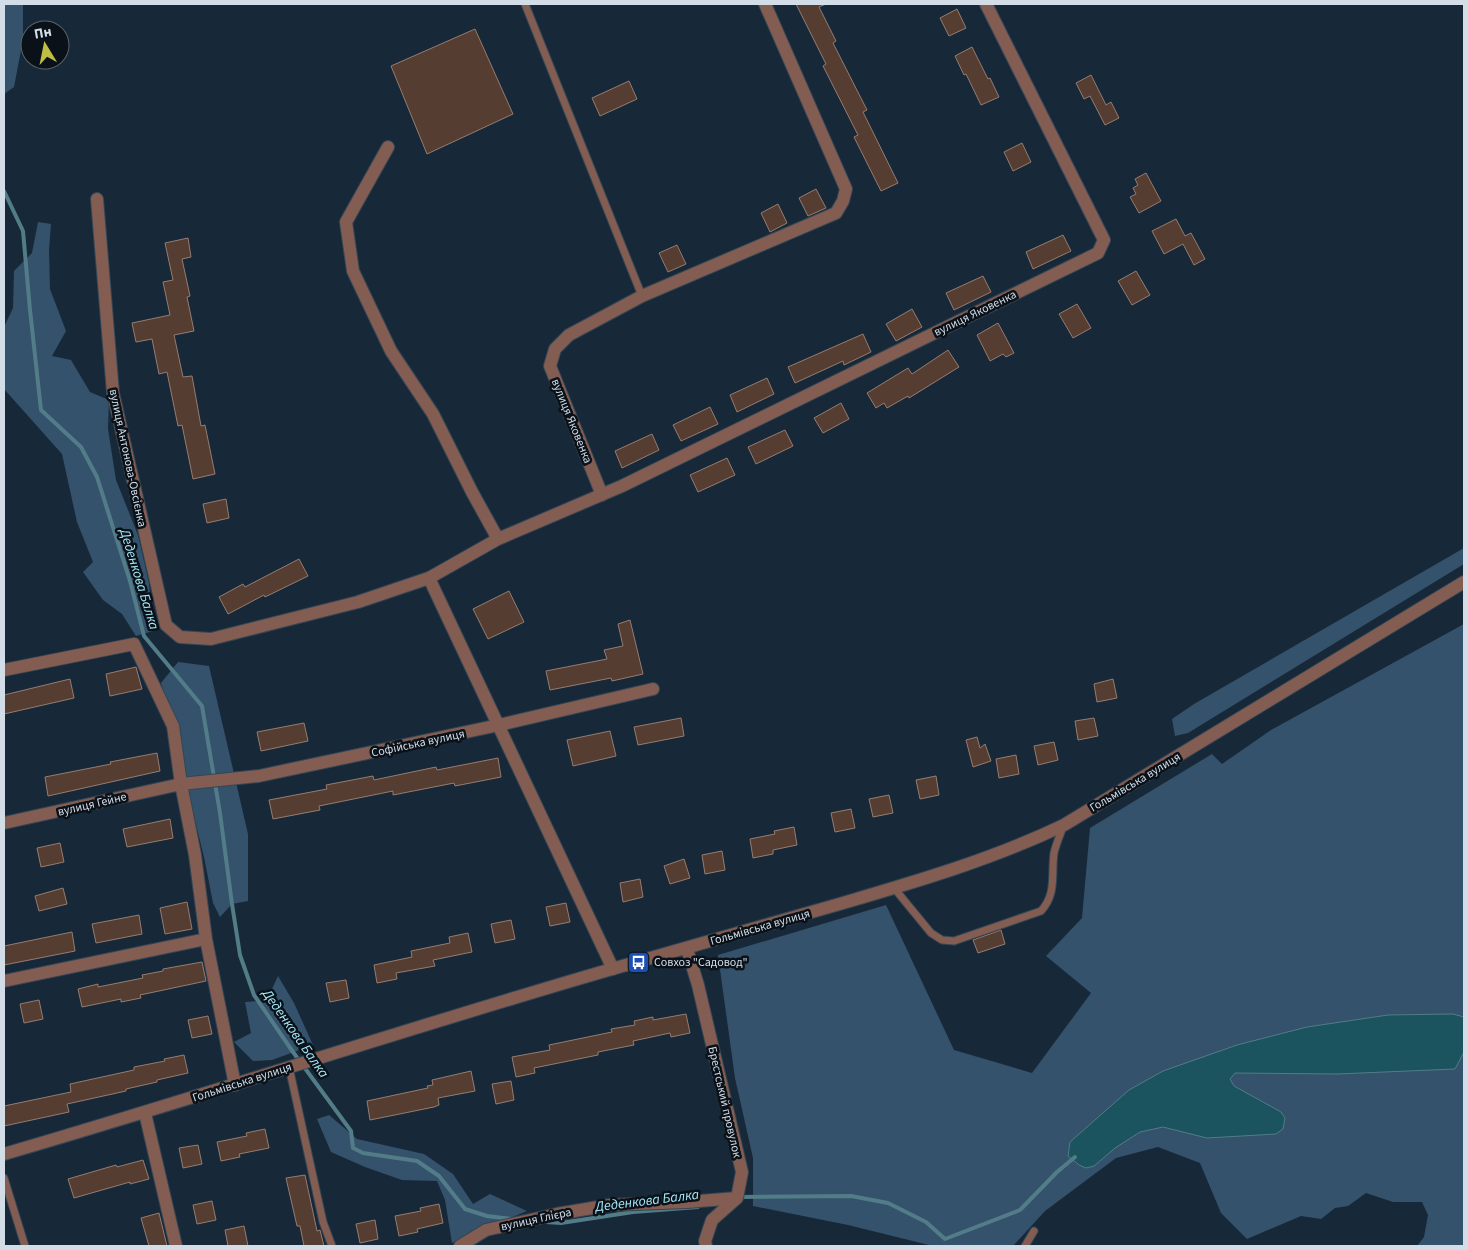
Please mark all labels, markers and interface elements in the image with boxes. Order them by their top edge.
north arrow [20,20,70,70]
text: Пн [33,22,53,45]
street label: вулиця Яковенка [931,286,1019,341]
street label: вулиця Яковенка [547,376,596,466]
street label: вулиця Антонова-Овсієнка [105,387,150,529]
water label: Деденкова Балка [114,526,164,633]
street label: Софійська вулиця [370,725,466,762]
street label: Гольмівська вулиця [1087,749,1184,816]
street label: вулиця Гейне [56,788,128,821]
street label: Гольмівська вулиця [708,905,812,950]
bus stop icon: Совхоз "Садовод" [626,950,650,974]
place label: Совхоз "Садовод" [654,954,748,971]
water label: Деденкова Балка [256,984,334,1082]
street label: Брестський провулок [703,1045,746,1159]
street label: Гольмівська вулиця [190,1058,294,1107]
water label: Деденкова Балка [593,1185,701,1217]
street label: вулиця Глієра [499,1204,573,1235]

